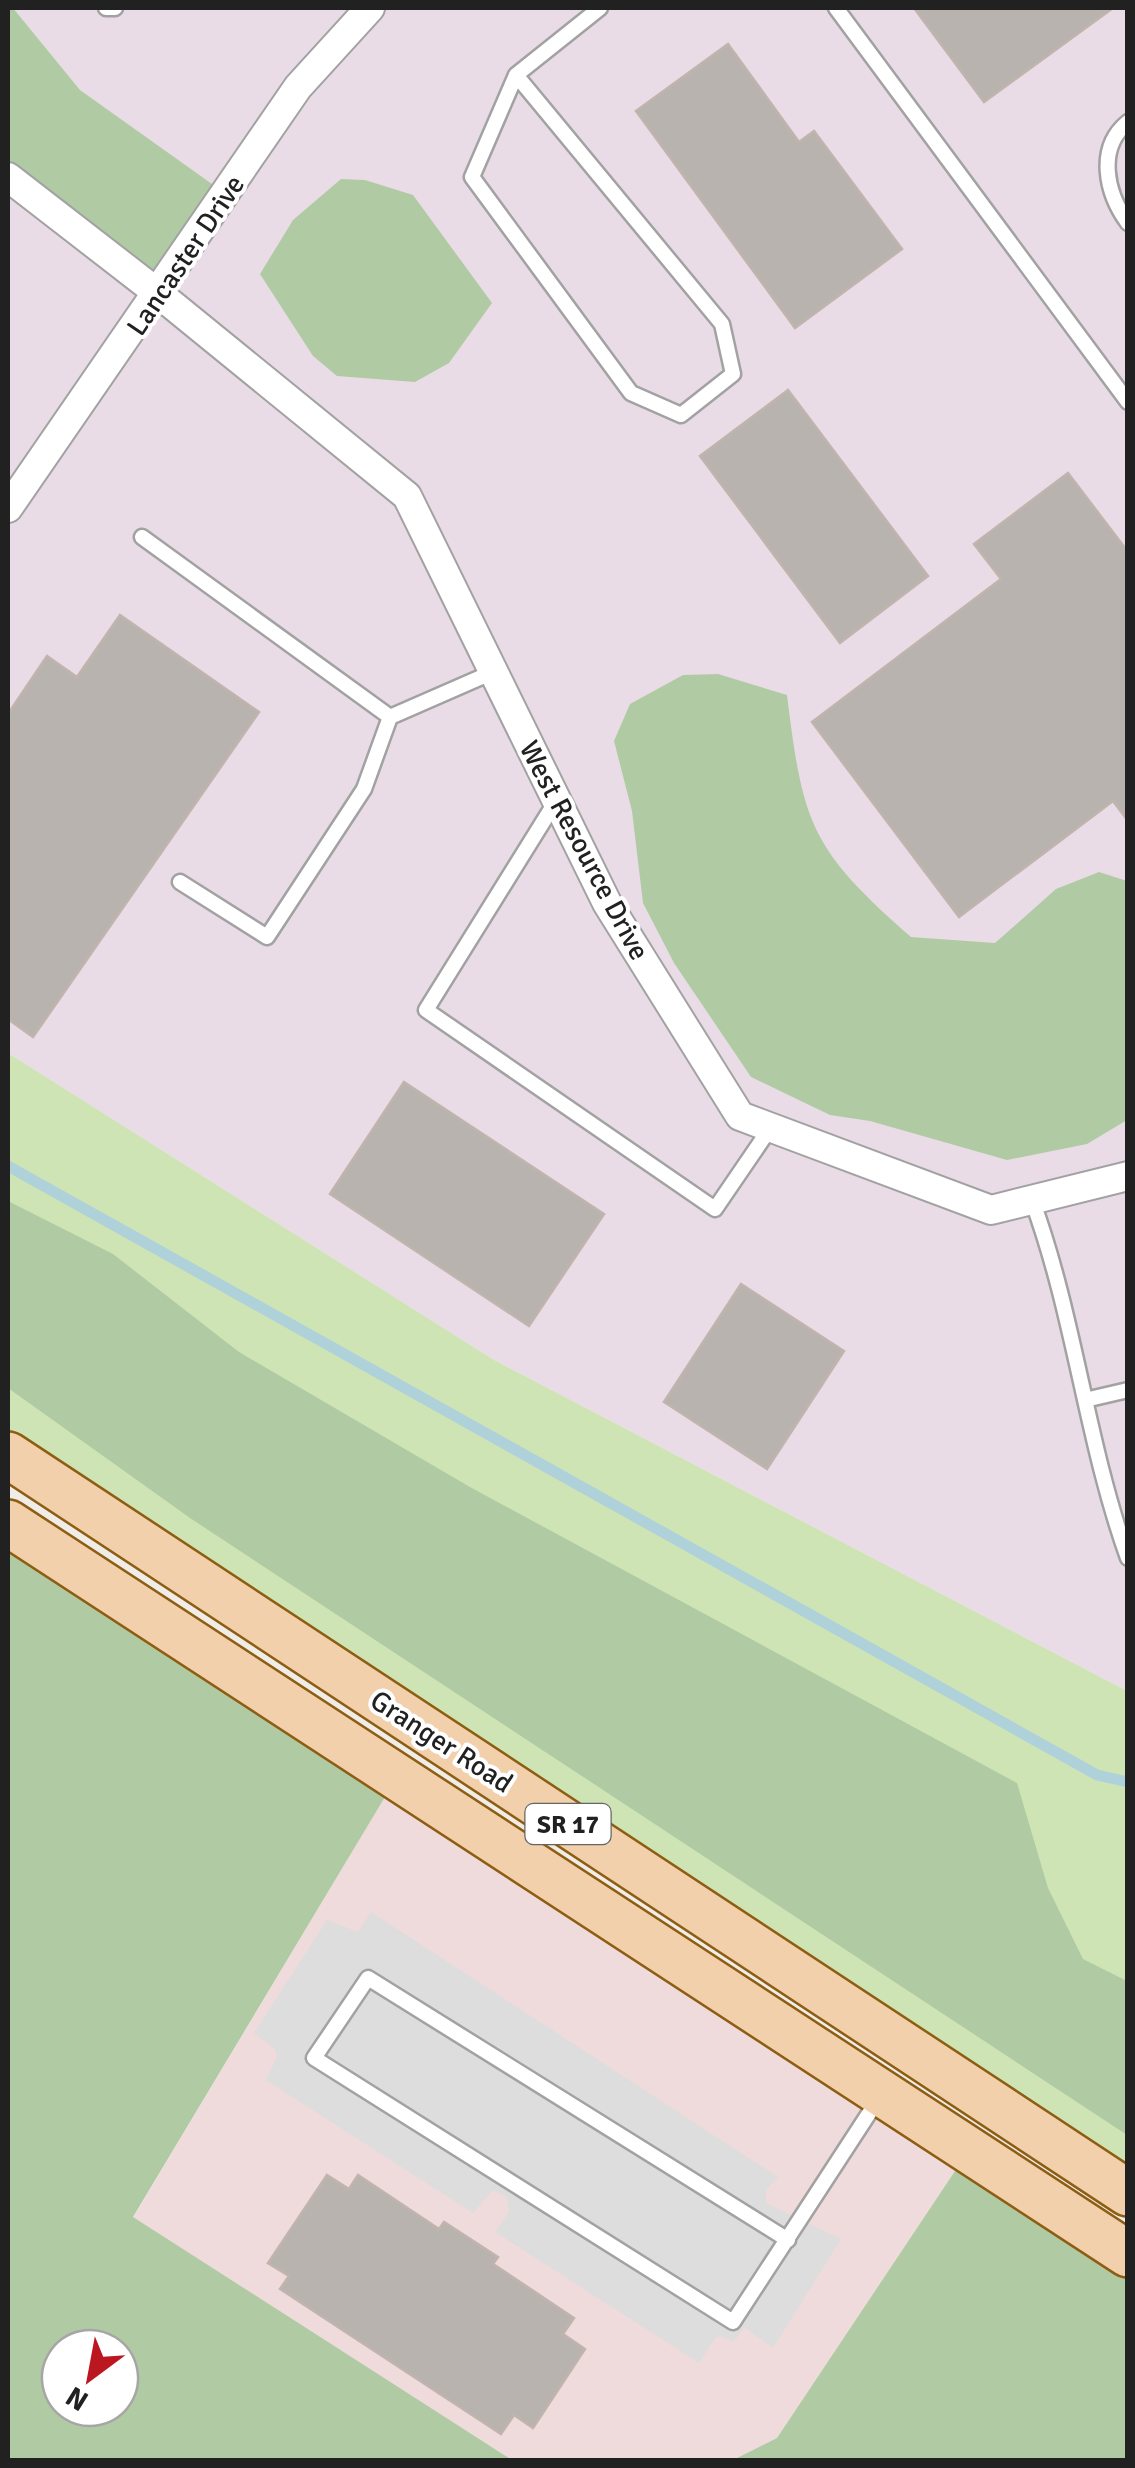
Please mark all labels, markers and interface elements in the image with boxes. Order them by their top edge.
street label: Lancaster Drive [120,169,252,342]
street label: West Resource Drive [512,735,656,966]
street label: Granger Road [364,1683,519,1800]
road number: SR 17 [526,1804,610,1844]
north arrow [40,2328,140,2428]
text: N [60,2379,95,2418]

